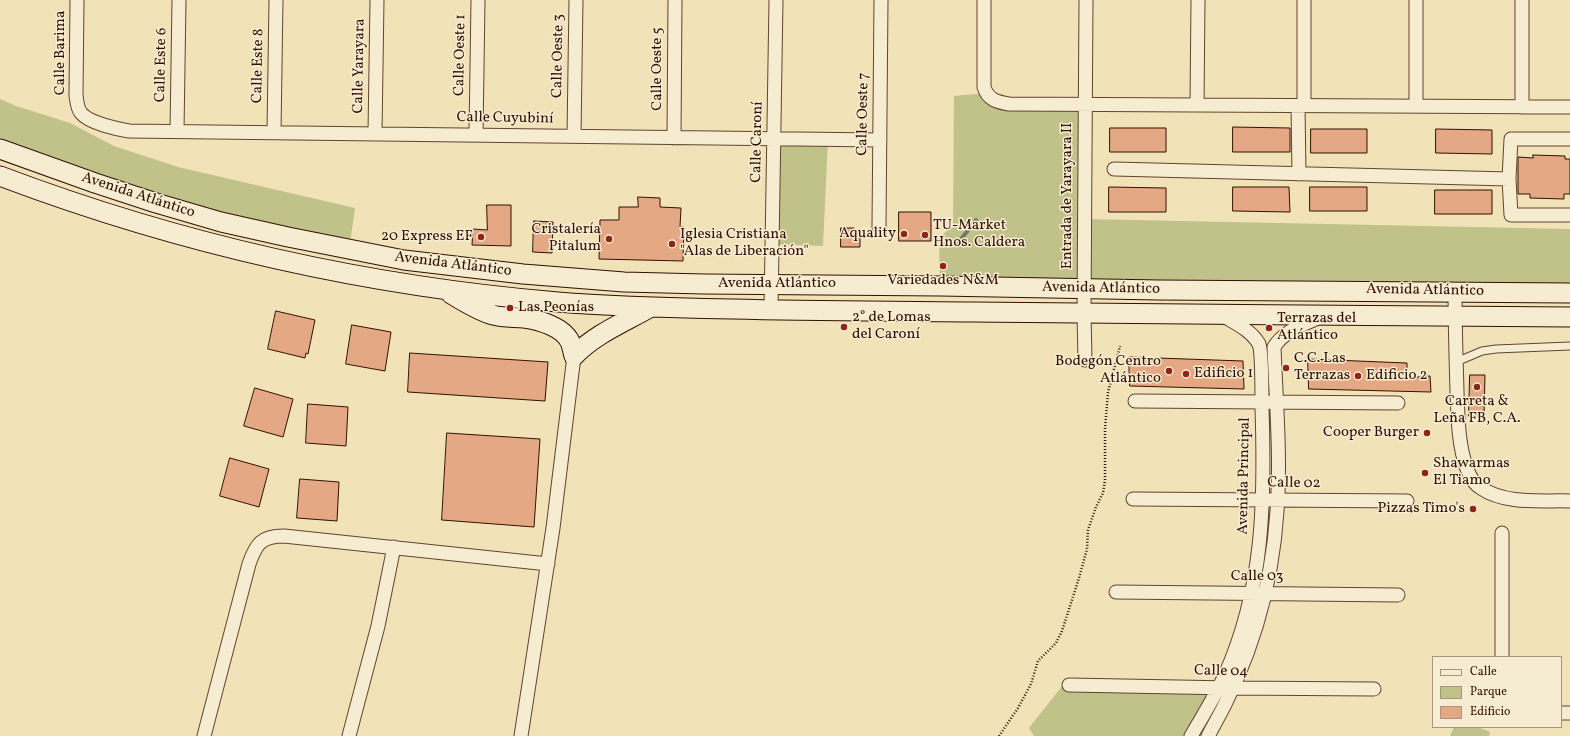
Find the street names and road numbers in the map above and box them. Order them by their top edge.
street label: Calle Barima [52,11,70,95]
street label: Calle Oeste 1 [451,14,471,96]
street label: Calle Oeste 3 [549,14,569,98]
street label: Calle Yarayara [350,18,370,114]
street label: Calle Oeste 5 [649,27,667,111]
street label: Calle Este 6 [152,28,172,102]
street label: Calle Este 8 [249,29,269,103]
street label: Calle Oeste 7 [854,72,874,156]
street label: Calle Caroní [748,101,768,183]
street label: Calle Cuyubiní [456,109,554,129]
street label: Entrada de Yarayara II [1059,123,1077,269]
street label: Avenida Atlántico [79,169,197,223]
street label: Avenida Atlántico [393,249,513,281]
street label: Avenida Atlántico [718,275,836,293]
street label: Avenida Atlántico [1042,279,1160,299]
street label: Avenida Atlántico [1366,281,1484,301]
street label: Avenida Principal [1235,417,1255,535]
street label: Calle 02 [1267,475,1321,493]
street label: Calle 03 [1231,568,1283,586]
street label: Calle 04 [1194,663,1248,681]

